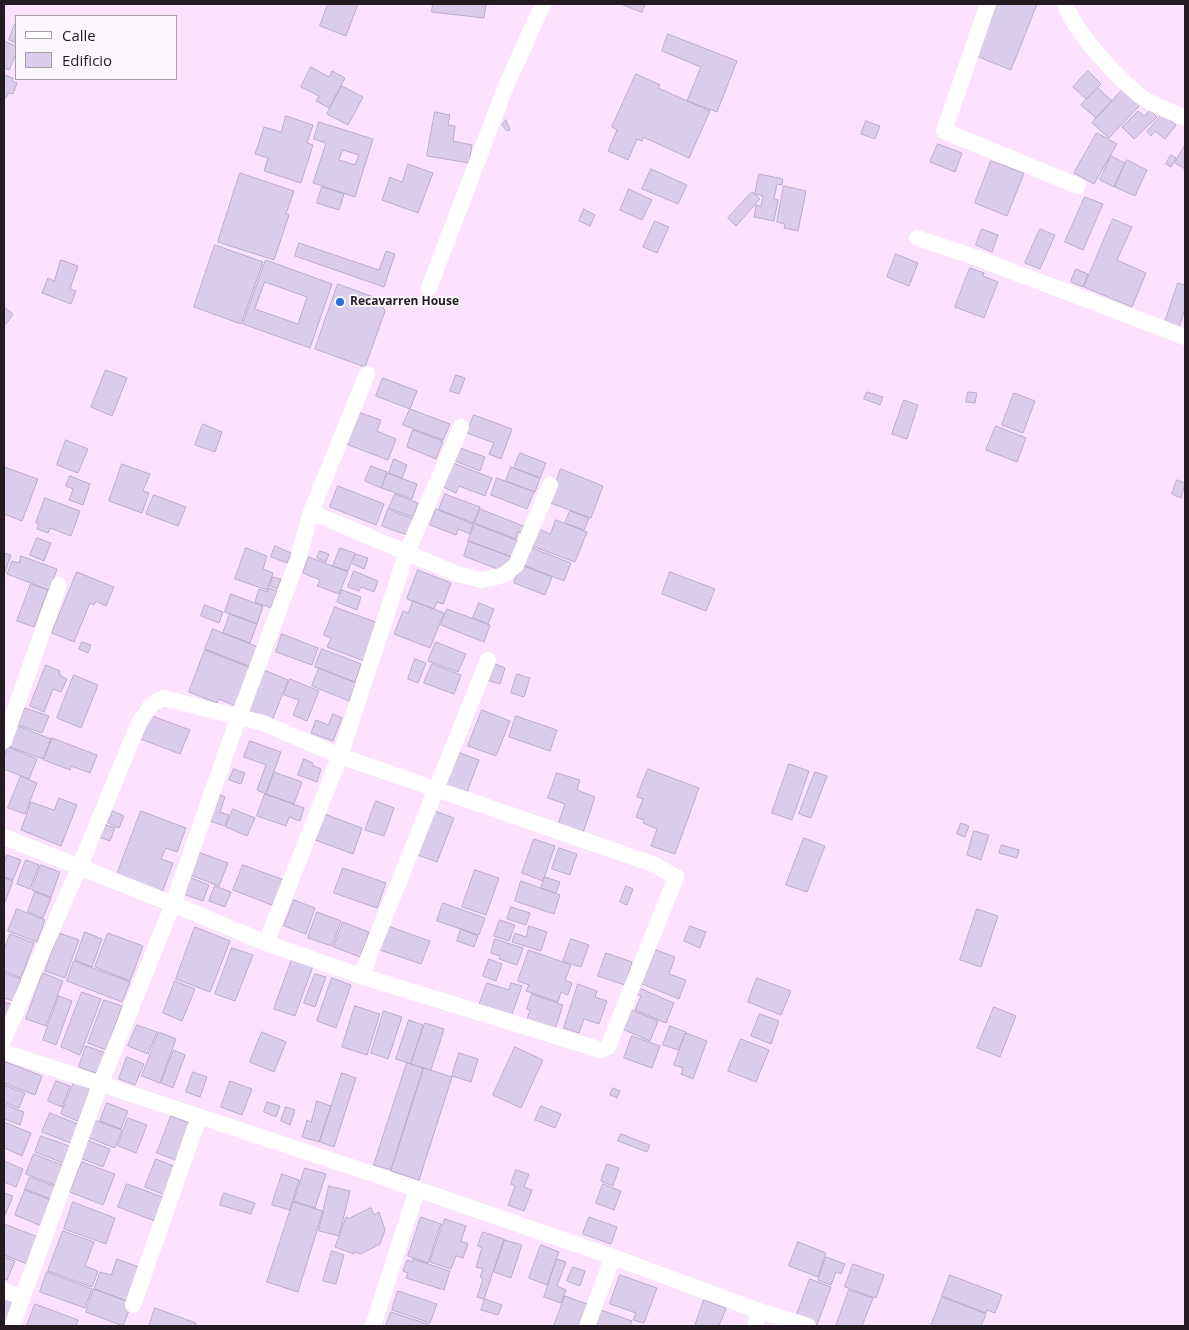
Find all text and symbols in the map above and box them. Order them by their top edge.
legend [15,15,178,80]
text: Calle [62,25,96,45]
text: Edificio [62,50,112,70]
place label: Recavarren House [350,295,459,309]
marker: Recavarren House [334,296,346,308]

